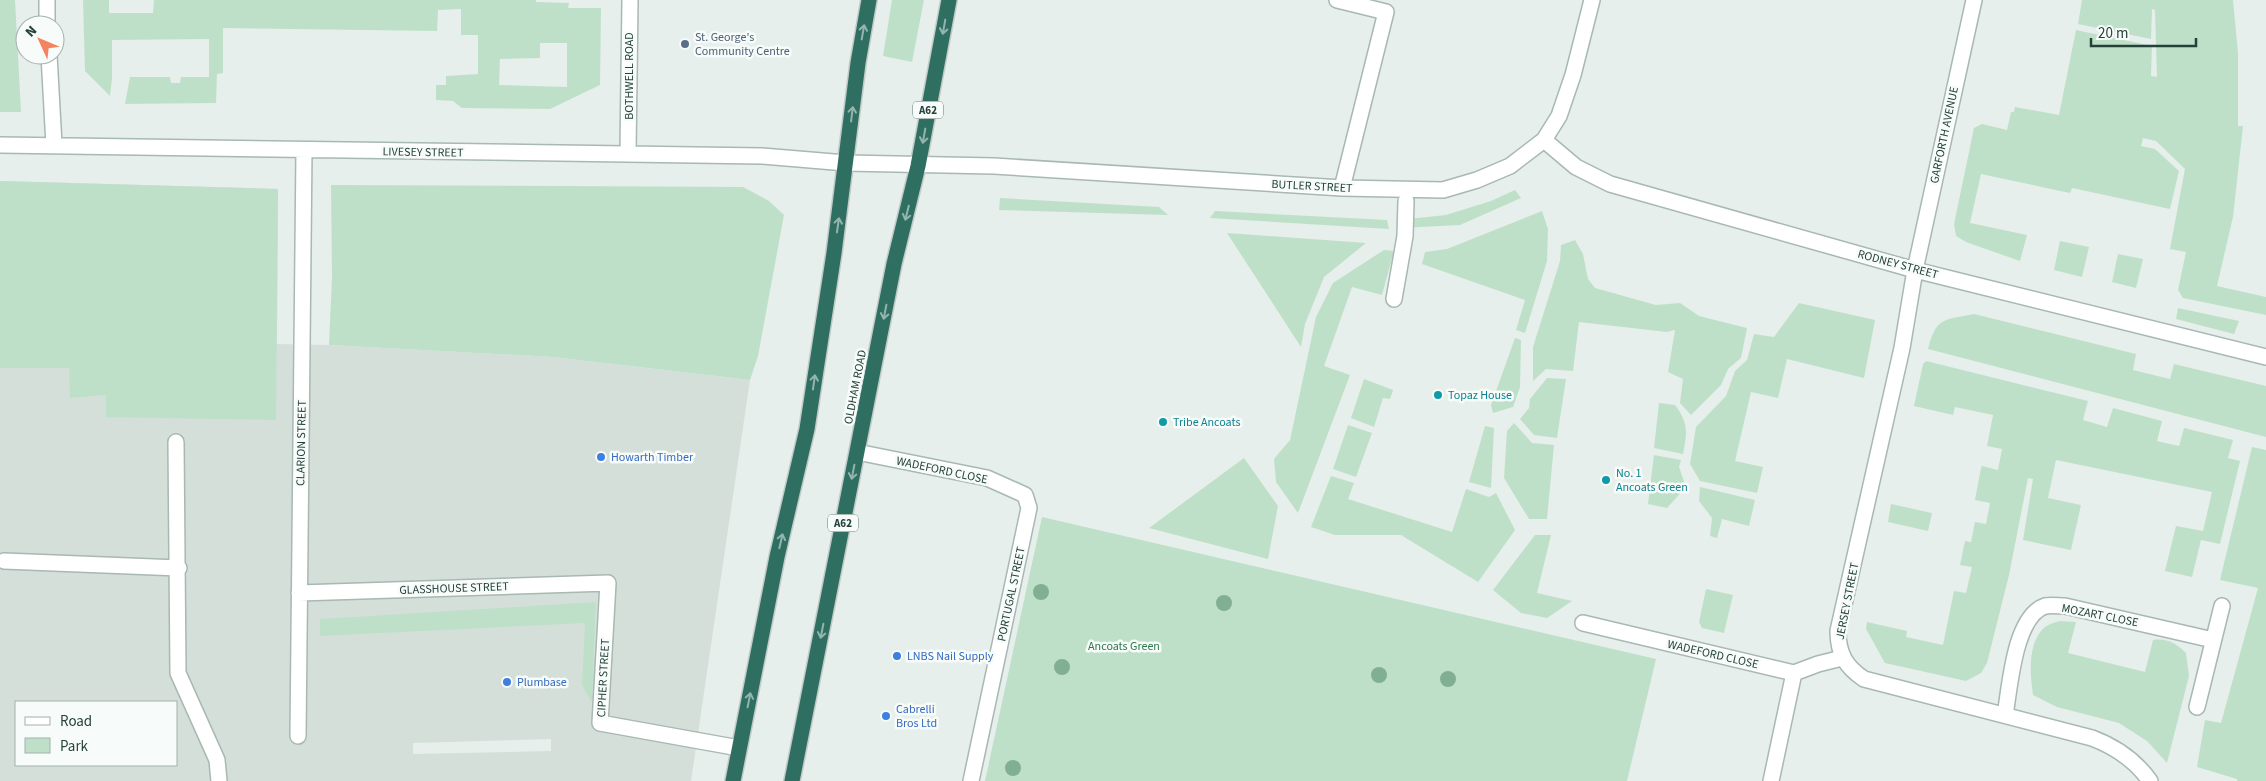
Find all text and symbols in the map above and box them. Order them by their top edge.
north arrow [15,15,65,65]
scale bar [2091,15,2196,47]
one-way arrow [938,19,948,35]
text: N [21,21,42,42]
text: 20 m [2098,23,2128,44]
one-way arrow [859,24,869,40]
place label: St. George's Community Centre [695,29,790,60]
street label: BOTHWELL ROAD [621,32,638,120]
marker: St. George's Community Centre [679,38,691,50]
street label: GARFORTH AVENUE [1926,85,1963,185]
road number: A62 [913,102,943,118]
one-way arrow [847,107,857,123]
one-way arrow [918,128,928,144]
street label: LIVESEY STREET [382,143,464,162]
street label: BUTLER STREET [1271,176,1353,197]
one-way arrow [901,205,911,221]
one-way arrow [833,218,843,234]
street label: RODNEY STREET [1856,246,1941,284]
one-way arrow [879,304,889,320]
street label: OLDHAM ROAD [840,349,871,426]
one-way arrow [809,374,819,390]
place label: Topaz House [1448,387,1512,404]
marker: Topaz House [1432,389,1444,401]
street label: CLARION STREET [292,399,311,486]
place label: Tribe Ancoats [1173,414,1240,431]
marker: Tribe Ancoats [1157,416,1169,428]
place label: Howarth Timber [611,449,694,466]
marker: Howarth Timber [595,451,607,463]
street label: WADEFORD CLOSE [895,452,989,488]
one-way arrow [848,463,858,479]
place label: No. 1 Ancoats Green [1616,465,1688,496]
marker: No. 1 Ancoats Green [1600,474,1612,486]
road number: A62 [828,514,858,532]
one-way arrow [777,533,786,549]
street label: PORTUGAL STREET [993,545,1030,643]
street label: JERSEY STREET [1832,561,1863,641]
street label: GLASSHOUSE STREET [399,578,510,599]
street label: MOZART CLOSE [2060,600,2140,631]
one-way arrow [816,623,826,639]
street label: WADEFORD CLOSE [1666,636,1760,673]
street label: CIPHER STREET [593,638,614,718]
park label: Ancoats Green [1088,638,1160,655]
place label: LNBS Nail Supply [907,648,994,665]
marker: LNBS Nail Supply [891,650,903,662]
place label: Plumbase [517,674,567,691]
marker: Plumbase [501,676,513,688]
one-way arrow [744,692,754,708]
legend [15,701,178,766]
place label: Cabrelli Bros Ltd [896,701,937,732]
marker: Cabrelli Bros Ltd [880,710,892,722]
text: Road [60,711,92,732]
text: Park [60,736,89,757]

